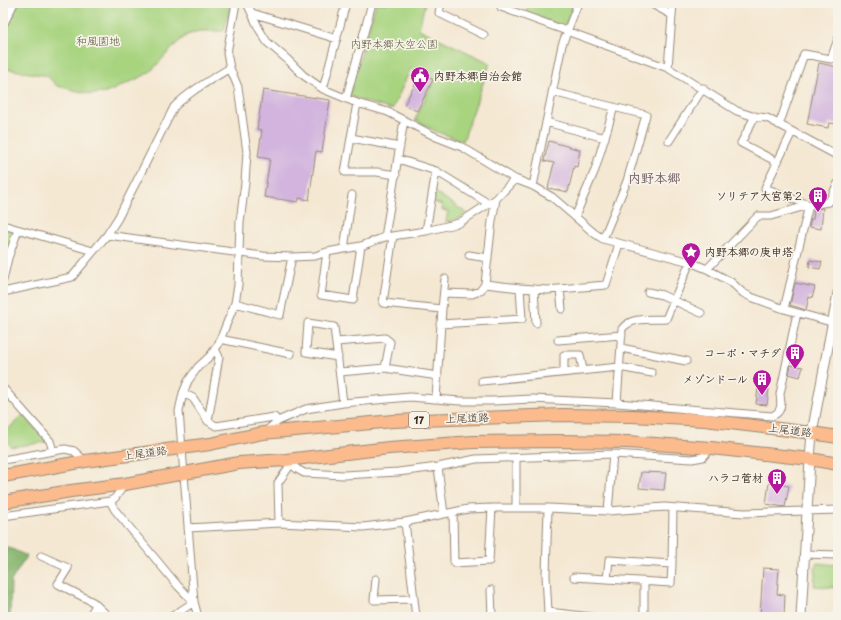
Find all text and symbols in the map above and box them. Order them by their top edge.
park label: 和風園地 [76,32,120,49]
park label: 内野本郷大空公園 [350,35,438,52]
public building icon: 内野本郷自治会館 [409,65,431,93]
place label: 内野本郷自治会館 [434,67,522,84]
district label: 内野本郷 [628,168,680,187]
building icon: ソリテア大宮第２ [807,185,829,213]
place label: ソリテア大宮第２ [716,187,804,204]
place icon: 内野本郷の庚申塔 [680,241,702,269]
place label: 内野本郷の庚申塔 [705,243,793,260]
building icon: コーポ・マチダ [784,342,806,370]
place label: コーポ・マチダ [704,344,781,361]
building icon: メゾンドール [751,368,773,396]
place label: メゾンドール [682,370,748,387]
street label: 上尾道路 [445,408,489,427]
road number: 17 [409,412,429,428]
street label: 上尾道路 [767,418,813,441]
street label: 上尾道路 [122,441,168,464]
building icon: ハラコ菅材 [766,467,788,495]
place label: ハラコ菅材 [708,469,763,486]

